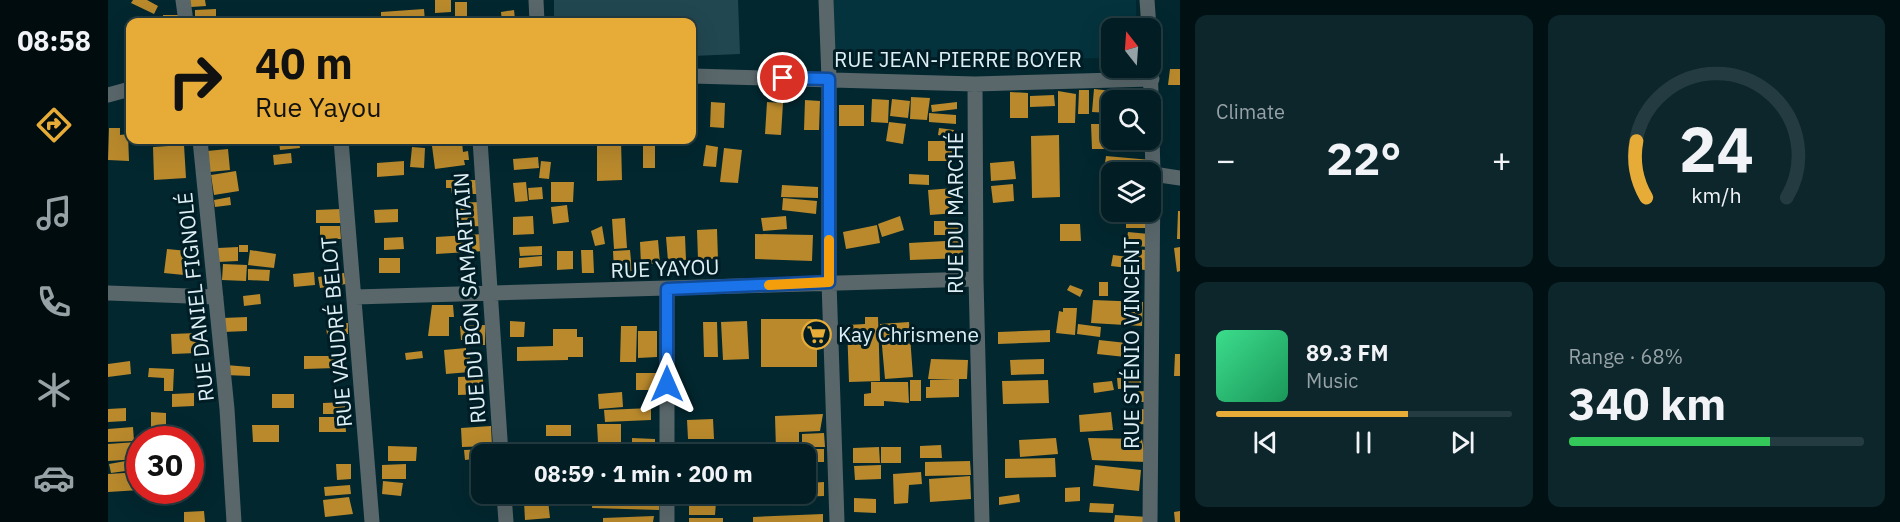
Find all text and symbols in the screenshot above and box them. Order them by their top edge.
north arrow [1101,18,1161,78]
map controls [1101,18,1161,222]
text: 08:58 [17,23,91,58]
text: 40 m [255,36,353,91]
icon: right [156,42,234,120]
street label: RUE JEAN-PIERRE BOYER [834,45,1082,73]
pin [757,52,808,103]
icon: arrive [766,61,799,94]
text: Rue Yayou [255,89,382,124]
button: search [1101,90,1161,150]
text: Climate [1216,98,1285,125]
icon: directions [33,104,75,146]
text: 24 [1679,108,1754,189]
text: 22° [1326,129,1401,187]
street label: RUE DU MARCHÉ [941,132,969,294]
text: − [1216,138,1236,181]
text: + [1492,138,1512,181]
button: layers [1101,162,1161,222]
street label: RUE DU BON SAMARITAIN [446,172,492,424]
text: km/h [1691,181,1741,209]
street label: RUE DANIEL FIGNOLÉ [170,191,220,403]
icon: music [33,192,75,234]
street label: RUE VAUDRÉ BELOT [314,236,358,428]
street label: RUE STÉNIO VINCENT [1117,237,1145,449]
street label: RUE YAYOU [610,252,720,284]
icon: phone [33,281,75,323]
supermarket icon: Kay Chrismene [801,318,833,350]
place label: Kay Chrismene [838,320,979,348]
text: 89.3 FM [1306,338,1389,367]
text: Range · 68% [1569,343,1683,370]
position arrow [635,352,699,416]
text: Music [1306,367,1358,394]
icon: climate [33,369,75,411]
text: 340 km [1569,374,1726,432]
speed limit sign: 30 [126,426,204,504]
icon: previous [1249,426,1282,459]
icon: pause [1347,426,1380,459]
icon: next [1446,426,1479,459]
icon: car [33,457,75,499]
text: 08:59 · 1 min · 200 m [534,459,753,488]

